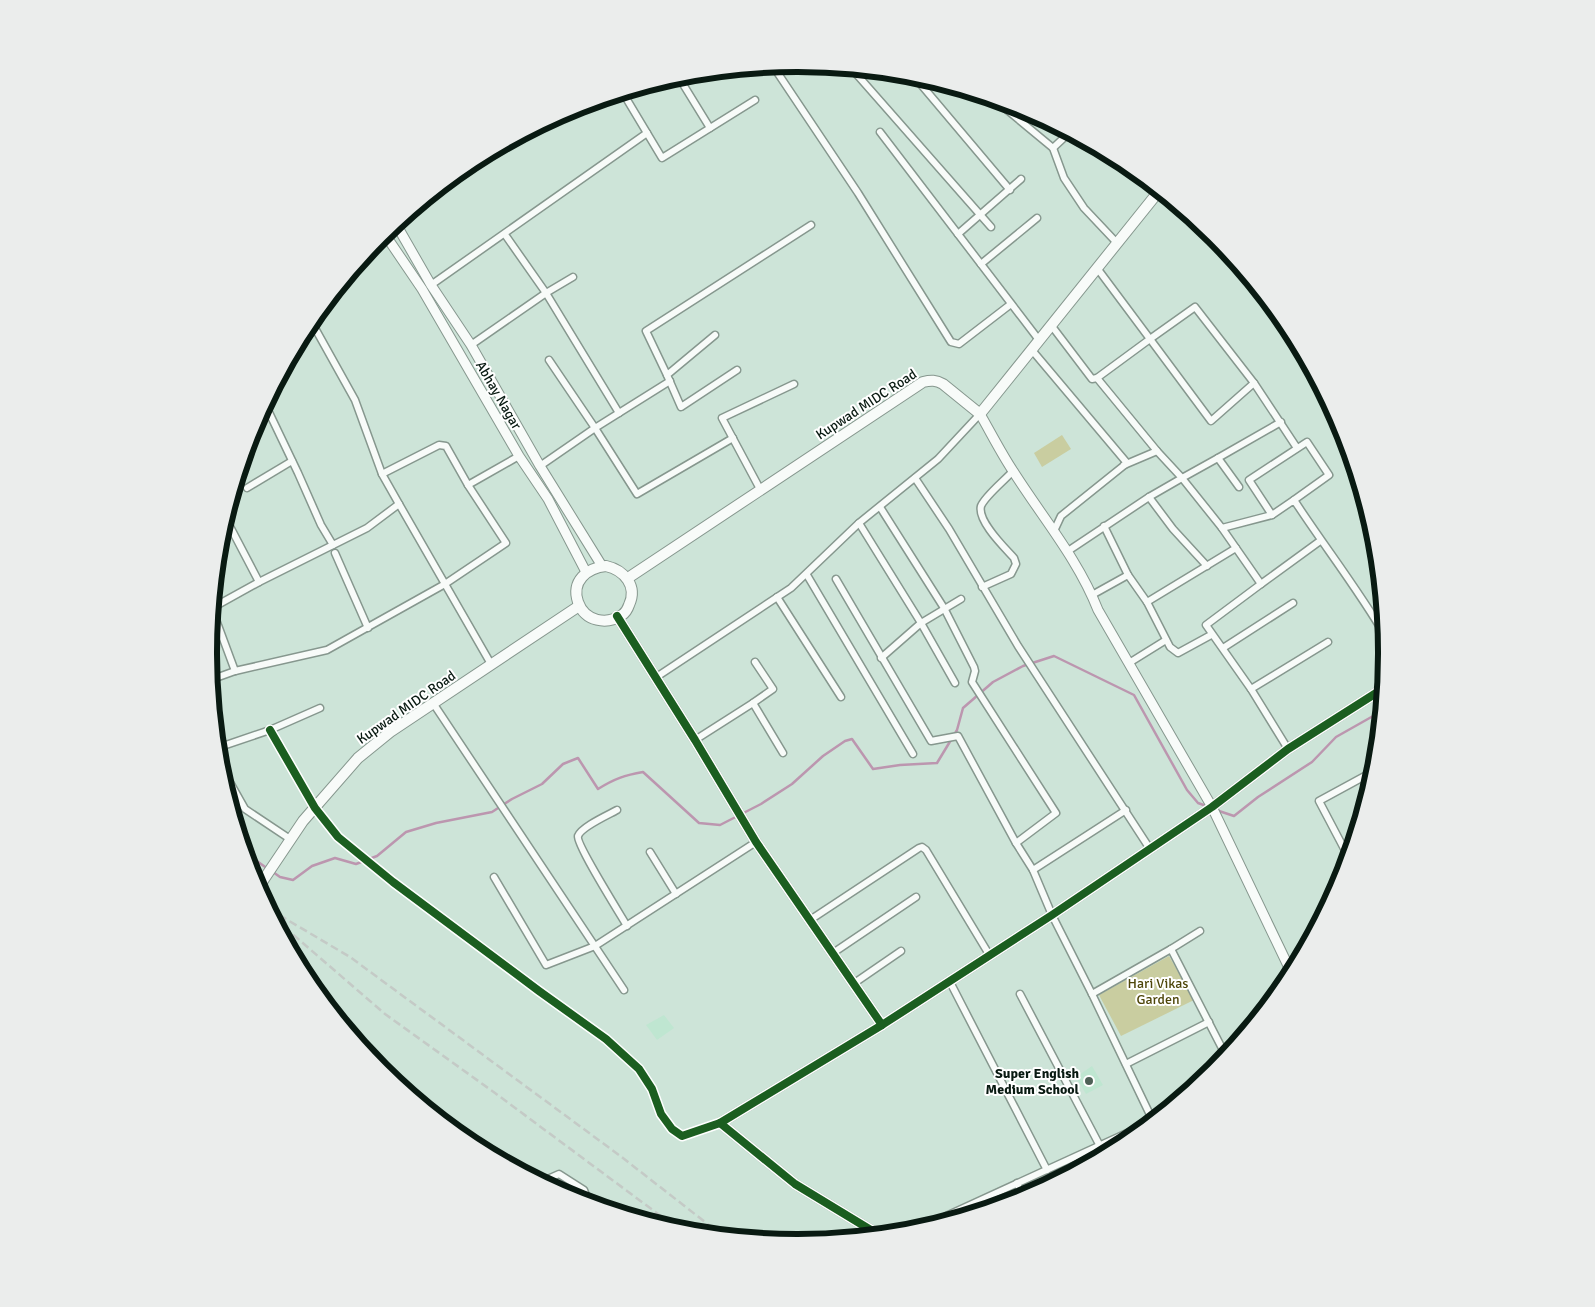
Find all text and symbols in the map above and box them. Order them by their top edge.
street label: Abhay Nagar [472,358,525,433]
street label: Kupwad MIDC Road [813,366,920,443]
street label: Kupwad MIDC Road [354,667,459,748]
park label: Hari Vikas Garden [1128,975,1188,1008]
place label: Super English Medium School [986,1065,1080,1098]
marker: Super English Medium School [1083,1075,1095,1087]

